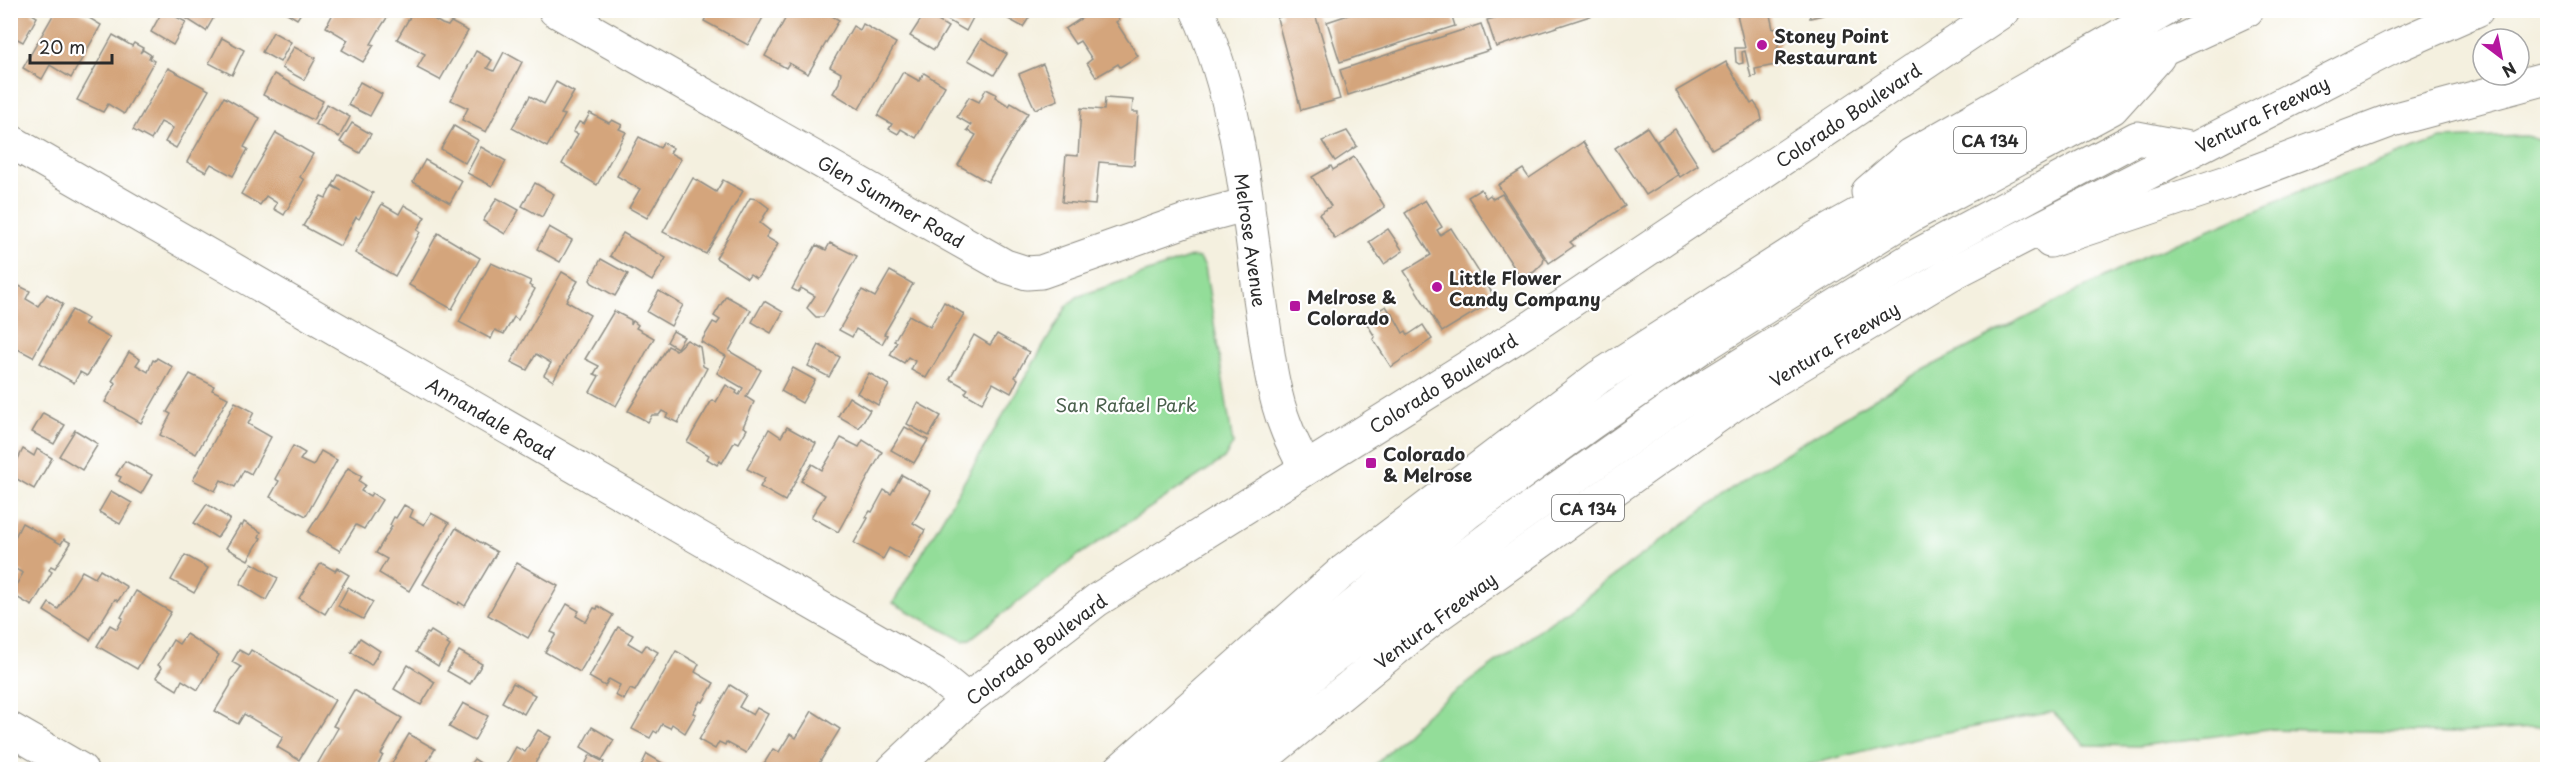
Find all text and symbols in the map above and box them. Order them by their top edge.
place label: Stoney Point Restaurant [1774,22,1889,70]
scale bar [30,27,112,65]
north arrow [2471,27,2531,87]
text: 20 m [39,33,85,60]
marker: Stoney Point Restaurant [1755,38,1769,52]
street label: Colorado Boulevard [1770,56,1926,174]
text: N [2498,57,2521,84]
street label: Ventura Freeway [2190,69,2334,159]
road number: CA 134 [1954,127,2026,153]
street label: Glen Summer Road [813,148,969,254]
street label: Melrose Avenue [1228,171,1274,309]
place label: Little Flower Candy Company [1449,264,1600,312]
marker: Little Flower Candy Company [1430,280,1444,294]
place label: Melrose & Colorado [1307,283,1397,331]
street label: Ventura Freeway [1764,295,1904,393]
marker: Melrose & Colorado [1288,299,1302,313]
street label: Colorado Boulevard [1364,326,1522,440]
street label: Annandale Road [422,370,560,466]
park label: San Rafael Park [1055,391,1197,418]
place label: Colorado & Melrose [1383,440,1473,488]
marker: Colorado & Melrose [1364,456,1378,470]
road number: CA 134 [1552,495,1624,521]
street label: Ventura Freeway [1368,565,1502,675]
street label: Colorado Boulevard [960,587,1112,711]

